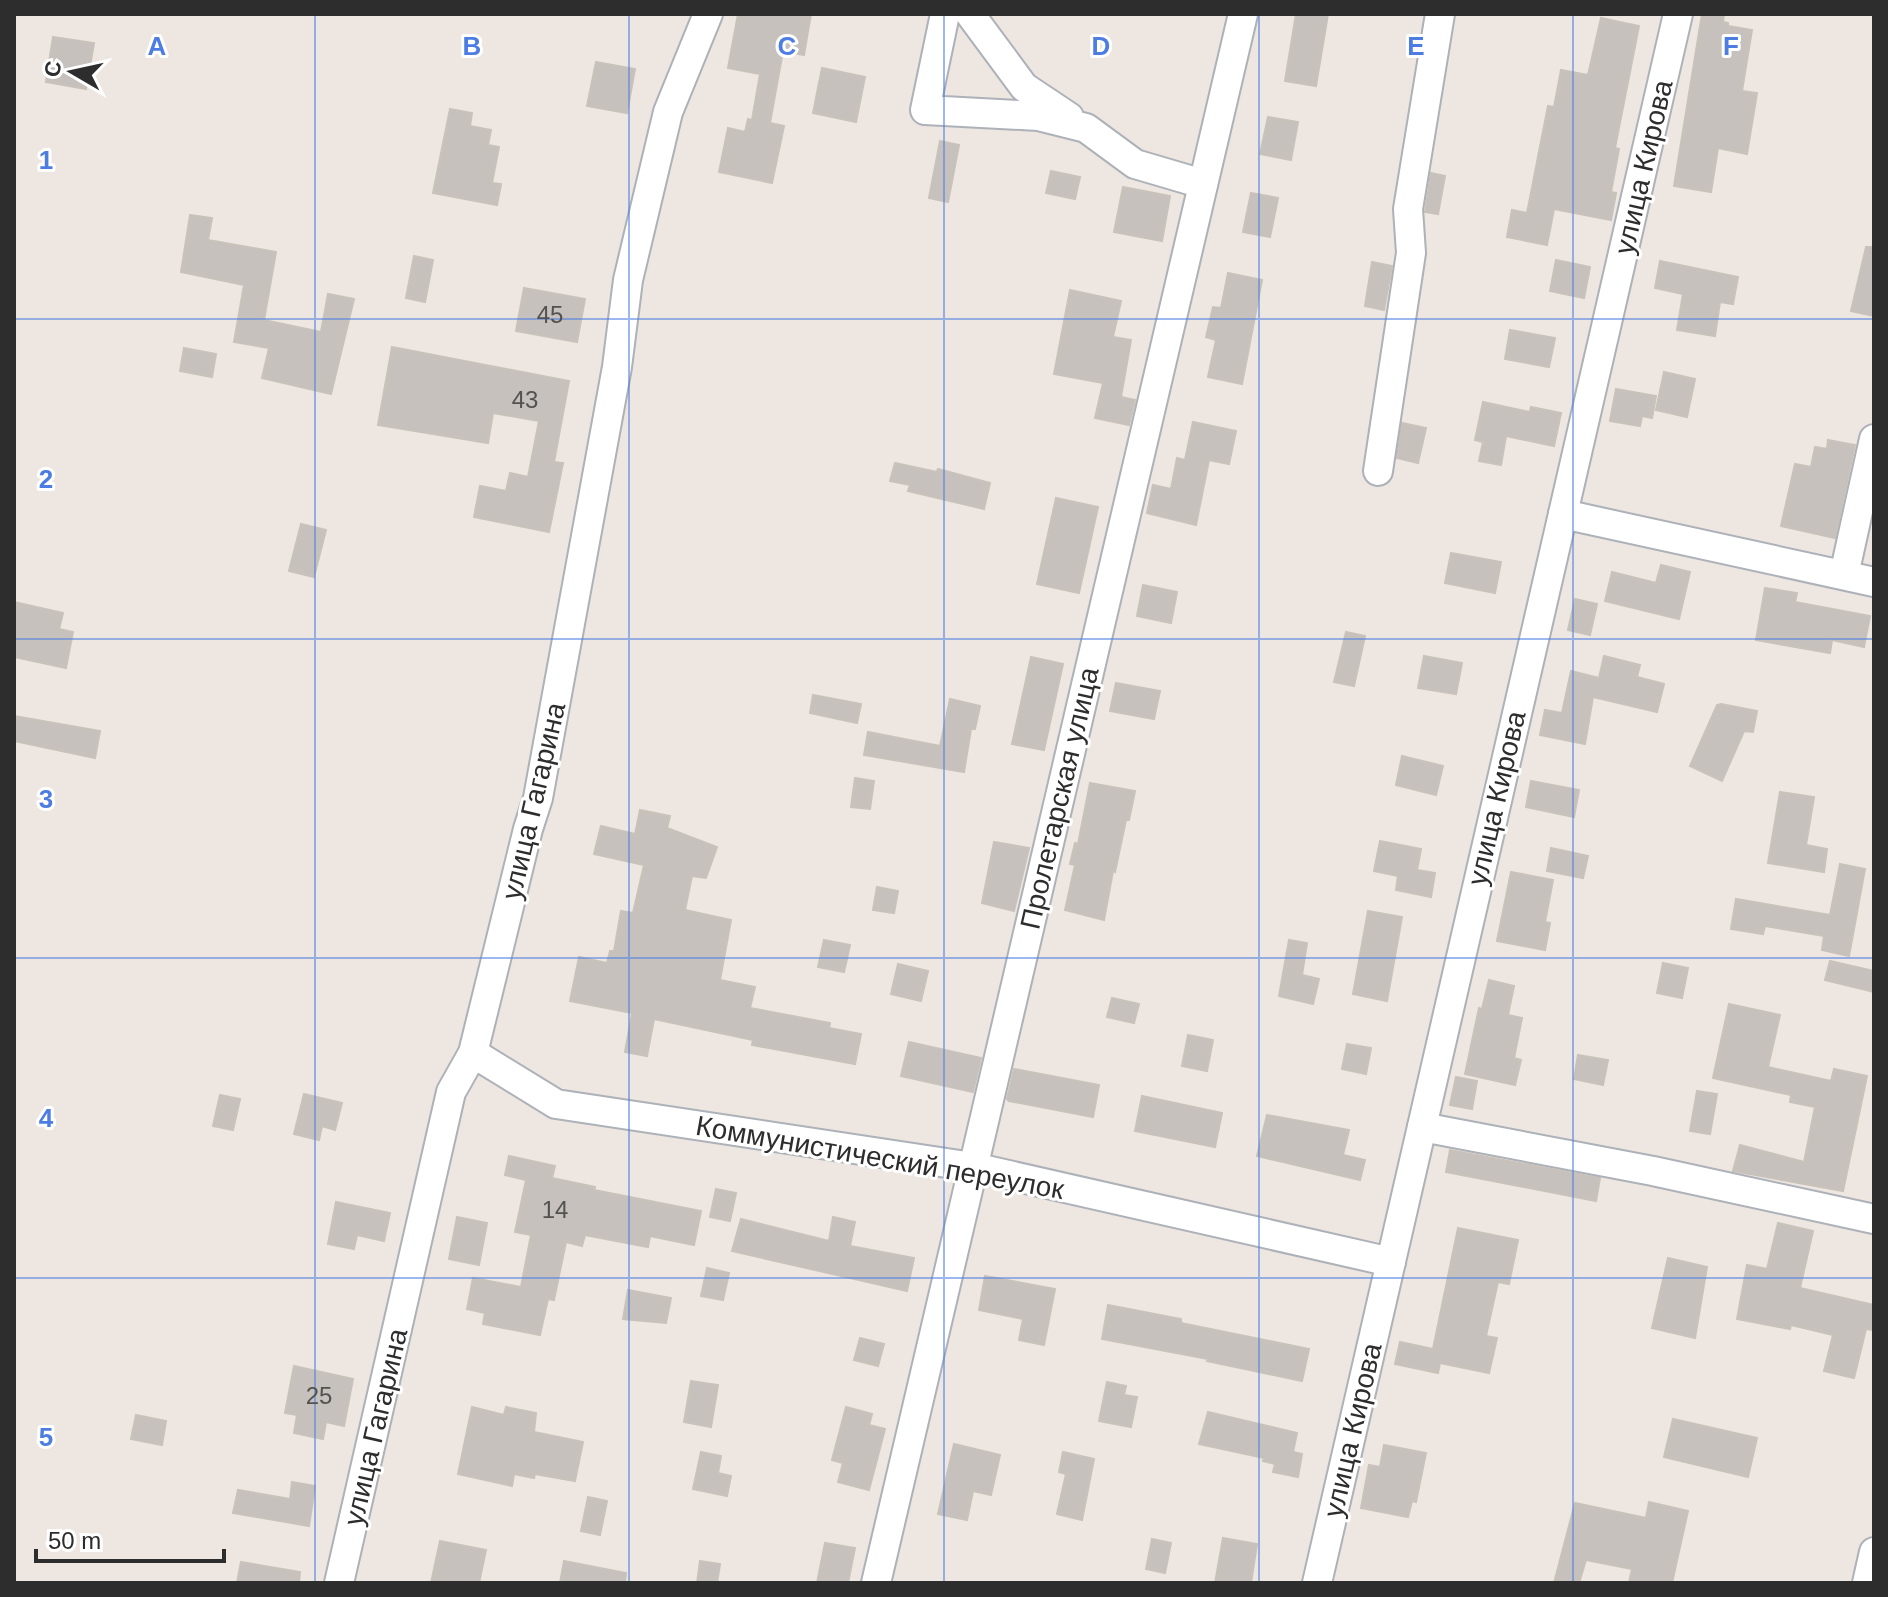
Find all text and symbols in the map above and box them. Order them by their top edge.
text: A [148,31,167,61]
text: B [463,31,481,61]
text: C [778,31,797,61]
text: D [1092,31,1110,61]
text: E [1407,31,1425,61]
text: F [1723,31,1739,61]
north arrow [32,32,112,112]
text: С [39,59,66,79]
street label: улица Кирова [1608,77,1679,257]
text: 1 [39,145,53,175]
house number: 45 [537,301,563,328]
house number: 43 [512,386,538,413]
text: 2 [39,464,53,494]
street label: Пролетарская улица [1014,664,1105,932]
street label: улица Гагарина [496,699,571,903]
street label: улица Кирова [1461,708,1532,888]
text: 3 [39,784,53,814]
text: 4 [39,1103,54,1133]
street label: Коммунистический переулок [693,1110,1067,1205]
house number: 14 [542,1196,568,1223]
street label: улица Гагарина [338,1325,413,1529]
street label: улица Кирова [1317,1340,1388,1520]
house number: 25 [306,1382,332,1409]
text: 5 [39,1422,53,1452]
scale bar [36,1513,224,1563]
text: 50 m [48,1527,101,1554]

